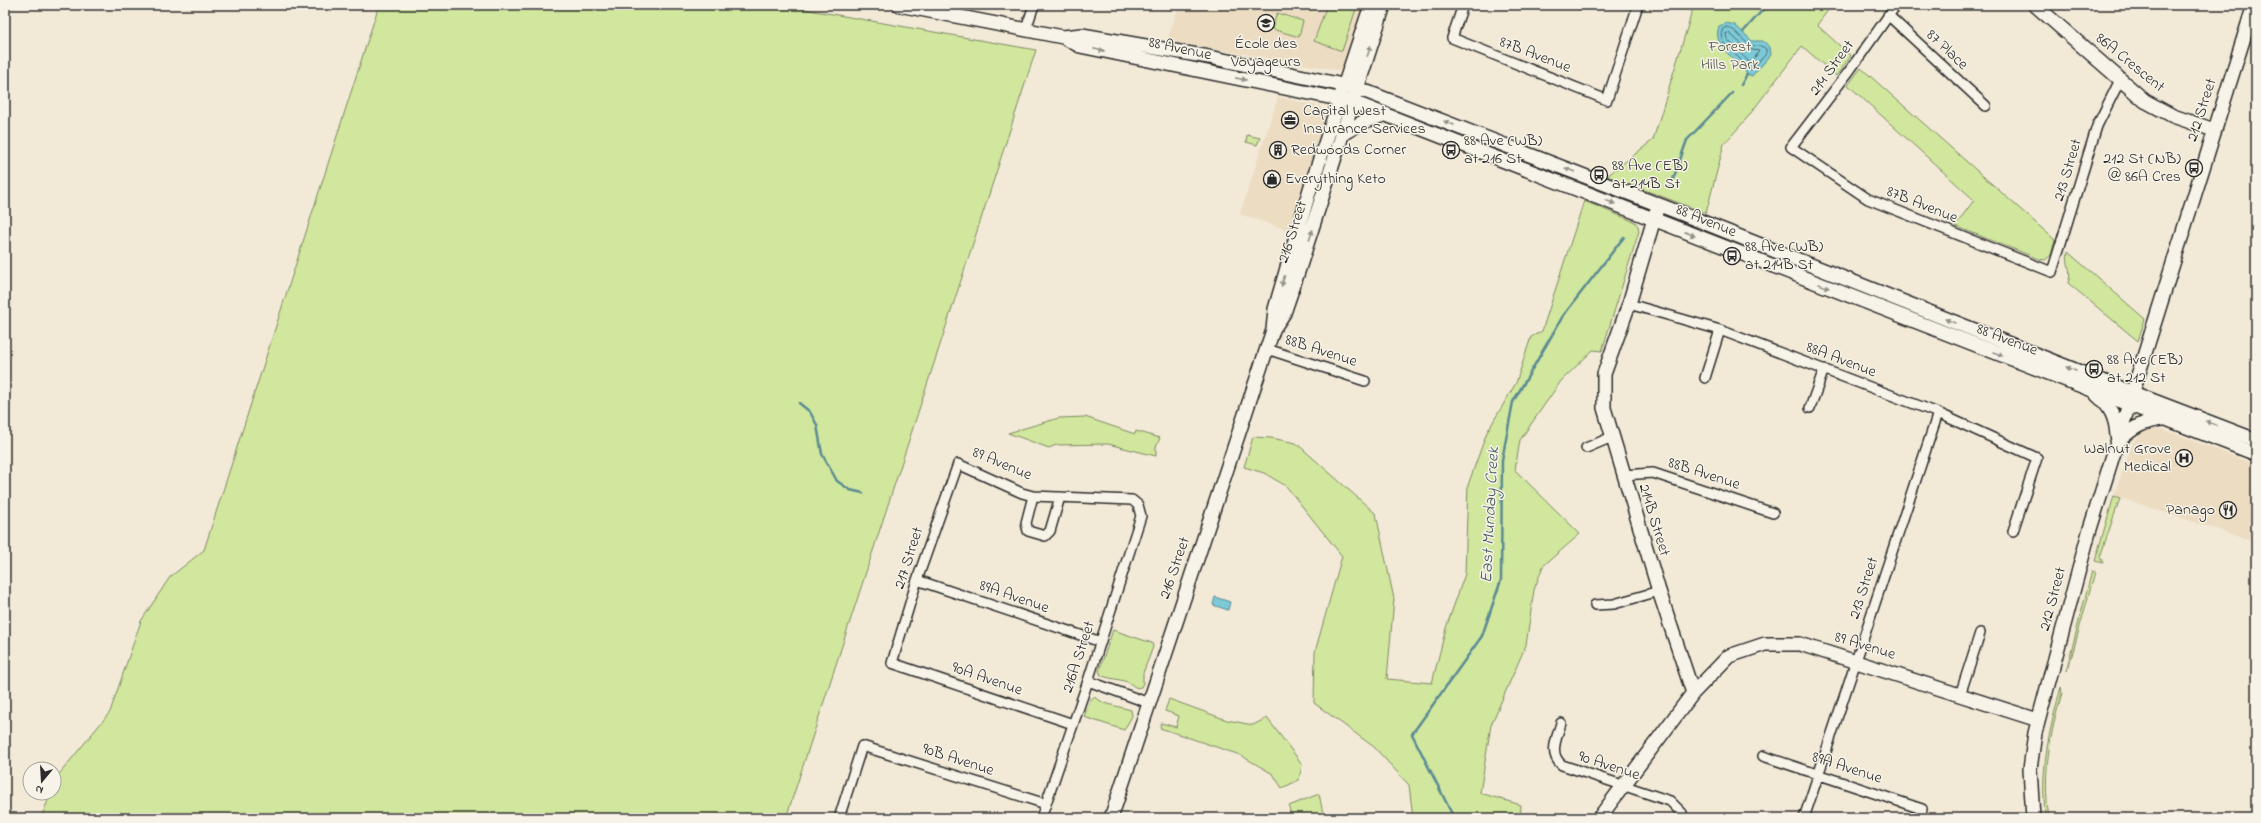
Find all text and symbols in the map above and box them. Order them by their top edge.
school or university icon: École des Voyageurs [1256,13,1276,33]
street label: 87 Place [1920,24,1974,77]
street label: 86A Crescent [2090,27,2170,99]
street label: 87B Avenue [1496,30,1575,80]
street label: 88 Avenue [1146,31,1215,68]
place label: École des Voyageurs [1230,32,1301,74]
park label: Forest Hills Park [1701,35,1760,77]
street label: 214 Street [1803,35,1861,101]
one-way arrow [1366,44,1372,56]
one-way arrow [1093,47,1106,53]
street label: 212 Street [2180,75,2224,145]
one-way arrow [1234,76,1247,82]
place label: Capital West Insurance Services [1303,99,1426,141]
office icon: Capital West Insurance Services [1280,110,1300,130]
one-way arrow [1443,120,1455,126]
place label: 88 Ave (WB) at 216 St [1464,129,1543,171]
street label: 213 Street [2047,135,2089,204]
place label: Redwoods Corner [1291,138,1406,162]
building icon: Redwoods Corner [1268,140,1288,160]
bus stop icon: 88 Ave (WB) at 216 St [1441,140,1461,160]
place label: 212 St (NB) @ 86A Cres [2103,147,2181,189]
place label: 88 Ave (EB) at 214B St [1612,154,1688,196]
bus stop icon: 212 St (NB) @ 86A Cres [2184,158,2204,178]
bus stop icon: 88 Ave (EB) at 214B St [1589,165,1609,185]
place label: Everything Keto [1285,167,1386,191]
one-way arrow [1564,167,1576,173]
shop icon: Everything Keto [1262,169,1282,189]
street label: 87B Avenue [1883,180,1962,231]
street label: 216 Street [1272,197,1315,266]
street label: 88 Avenue [1672,198,1741,244]
one-way arrow [1605,200,1617,206]
one-way arrow [1308,229,1314,241]
one-way arrow [1685,231,1697,237]
place label: 88 Ave (WB) at 214B St [1745,235,1824,277]
bus stop icon: 88 Ave (WB) at 214B St [1722,246,1742,266]
one-way arrow [1280,275,1286,287]
one-way arrow [1819,284,1831,290]
one-way arrow [1944,317,1956,323]
street label: 88 Avenue [1973,317,2042,363]
street label: 88B Avenue [1282,328,1361,374]
street label: 88A Avenue [1802,336,1880,385]
place label: 88 Ave (EB) at 212 St [2107,348,2183,390]
one-way arrow [1992,352,2004,358]
bus stop icon: 88 Ave (EB) at 212 St [2084,359,2104,379]
one-way arrow [2065,365,2077,371]
one-way arrow [2204,419,2216,425]
place label: Walnut Grove Medical [2084,437,2172,479]
street label: 89 Avenue [968,441,1036,488]
water label: East Munday Creek [1474,445,1507,584]
hospital icon: Walnut Grove Medical [2174,448,2194,468]
street label: 88B Avenue [1665,451,1744,497]
street label: 214B Street [1632,481,1677,560]
place label: Panago [2166,498,2215,522]
restaurant icon: Panago [2218,500,2238,520]
street label: 217 Street [888,523,930,592]
street label: 216 Street [1153,533,1197,602]
street label: 213 Street [1843,553,1885,622]
street label: 212 Street [2033,564,2073,634]
street label: 89A Avenue [976,574,1053,620]
street label: 216A Street [1056,617,1102,696]
street label: 89 Avenue [1832,625,1899,667]
street label: 90A Avenue [948,656,1026,703]
street label: 90B Avenue [919,737,998,783]
street label: 90 Avenue [1575,745,1644,787]
street label: 89A Avenue [1809,745,1886,791]
north arrow [22,761,62,801]
text: N [33,781,45,798]

